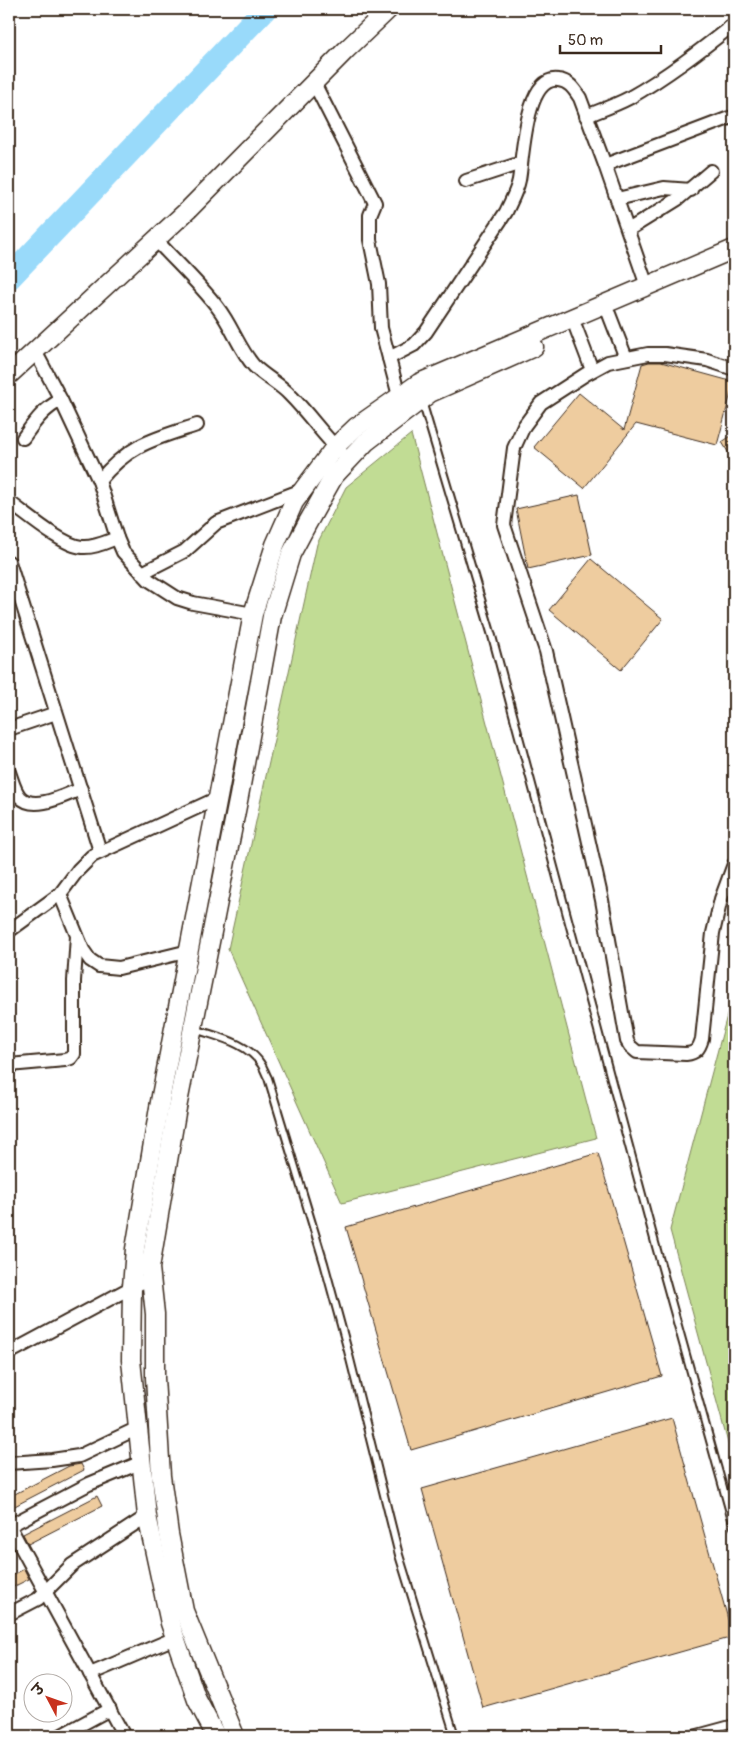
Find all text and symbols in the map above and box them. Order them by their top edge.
scale bar [560,22,662,54]
text: 50 m [568,31,603,50]
north arrow [22,1672,72,1722]
text: उ [28,1679,49,1700]

